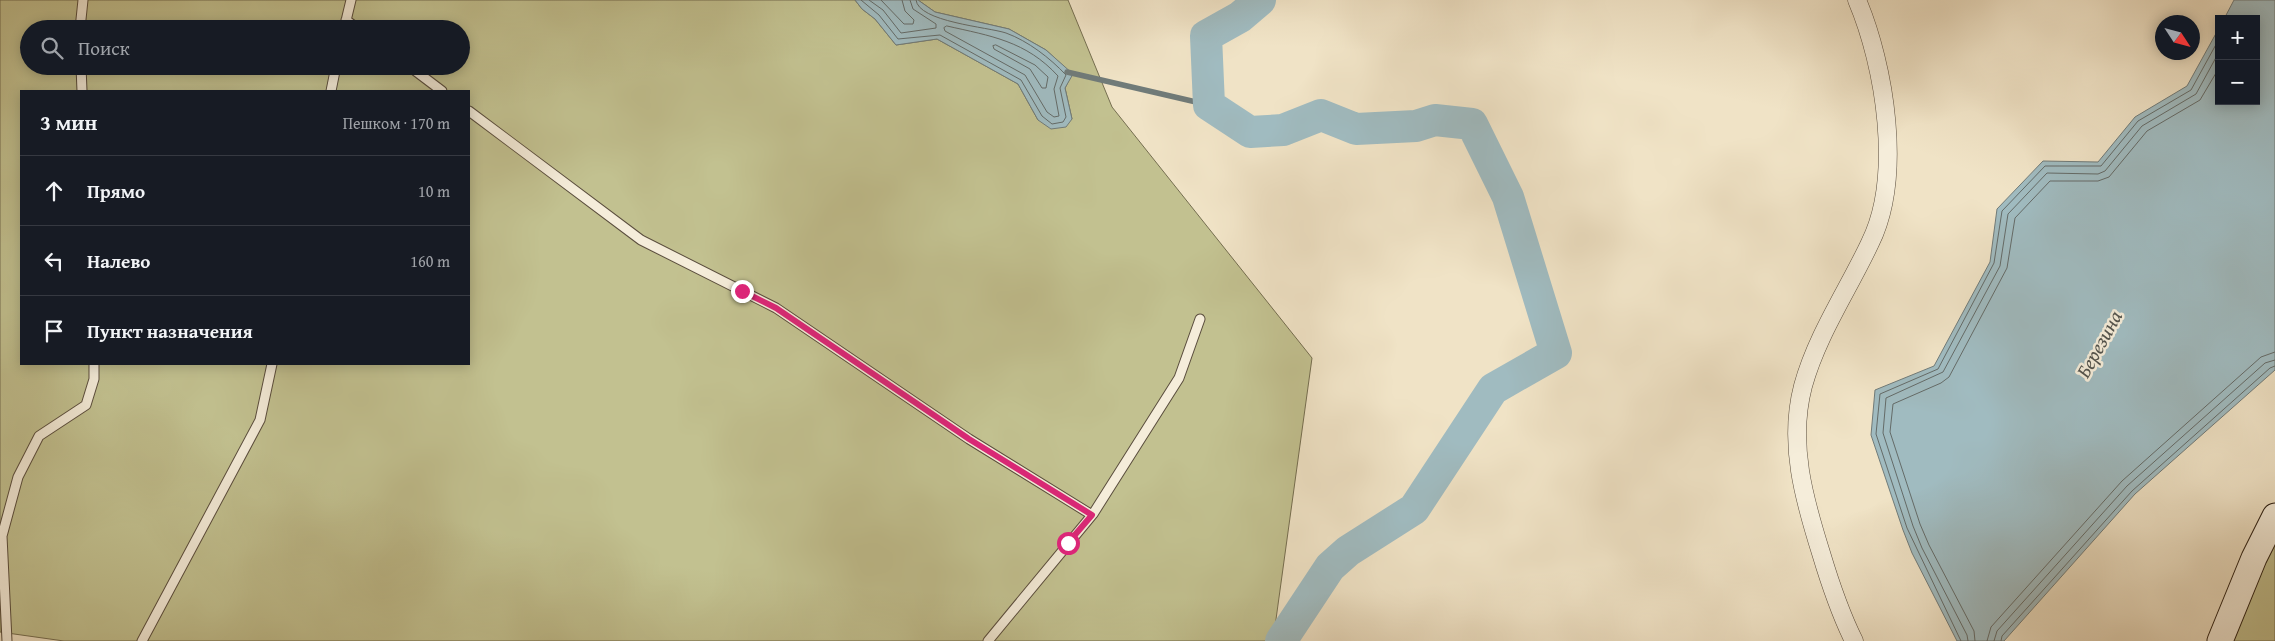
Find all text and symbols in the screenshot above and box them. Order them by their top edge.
north arrow [2155,15,2200,60]
map controls [2215,15,2260,105]
button: + [2215,15,2260,60]
search box [20,20,470,75]
icon: search [38,34,66,62]
text: Поиск [78,34,130,62]
button: − [2215,60,2260,105]
text: 3 мин [40,107,97,138]
text: Пешком · 170 m [343,111,450,135]
icon: ahead [40,177,68,205]
text: Прямо [87,177,145,205]
text: 10 m [418,179,450,203]
icon: left [40,247,68,275]
text: Налево [87,247,150,275]
text: 160 m [410,249,450,273]
route end [731,280,754,303]
water label: Березина [2068,304,2129,383]
icon: arrive [40,317,68,345]
text: Пункт назначения [87,317,253,345]
route start [1057,532,1080,555]

